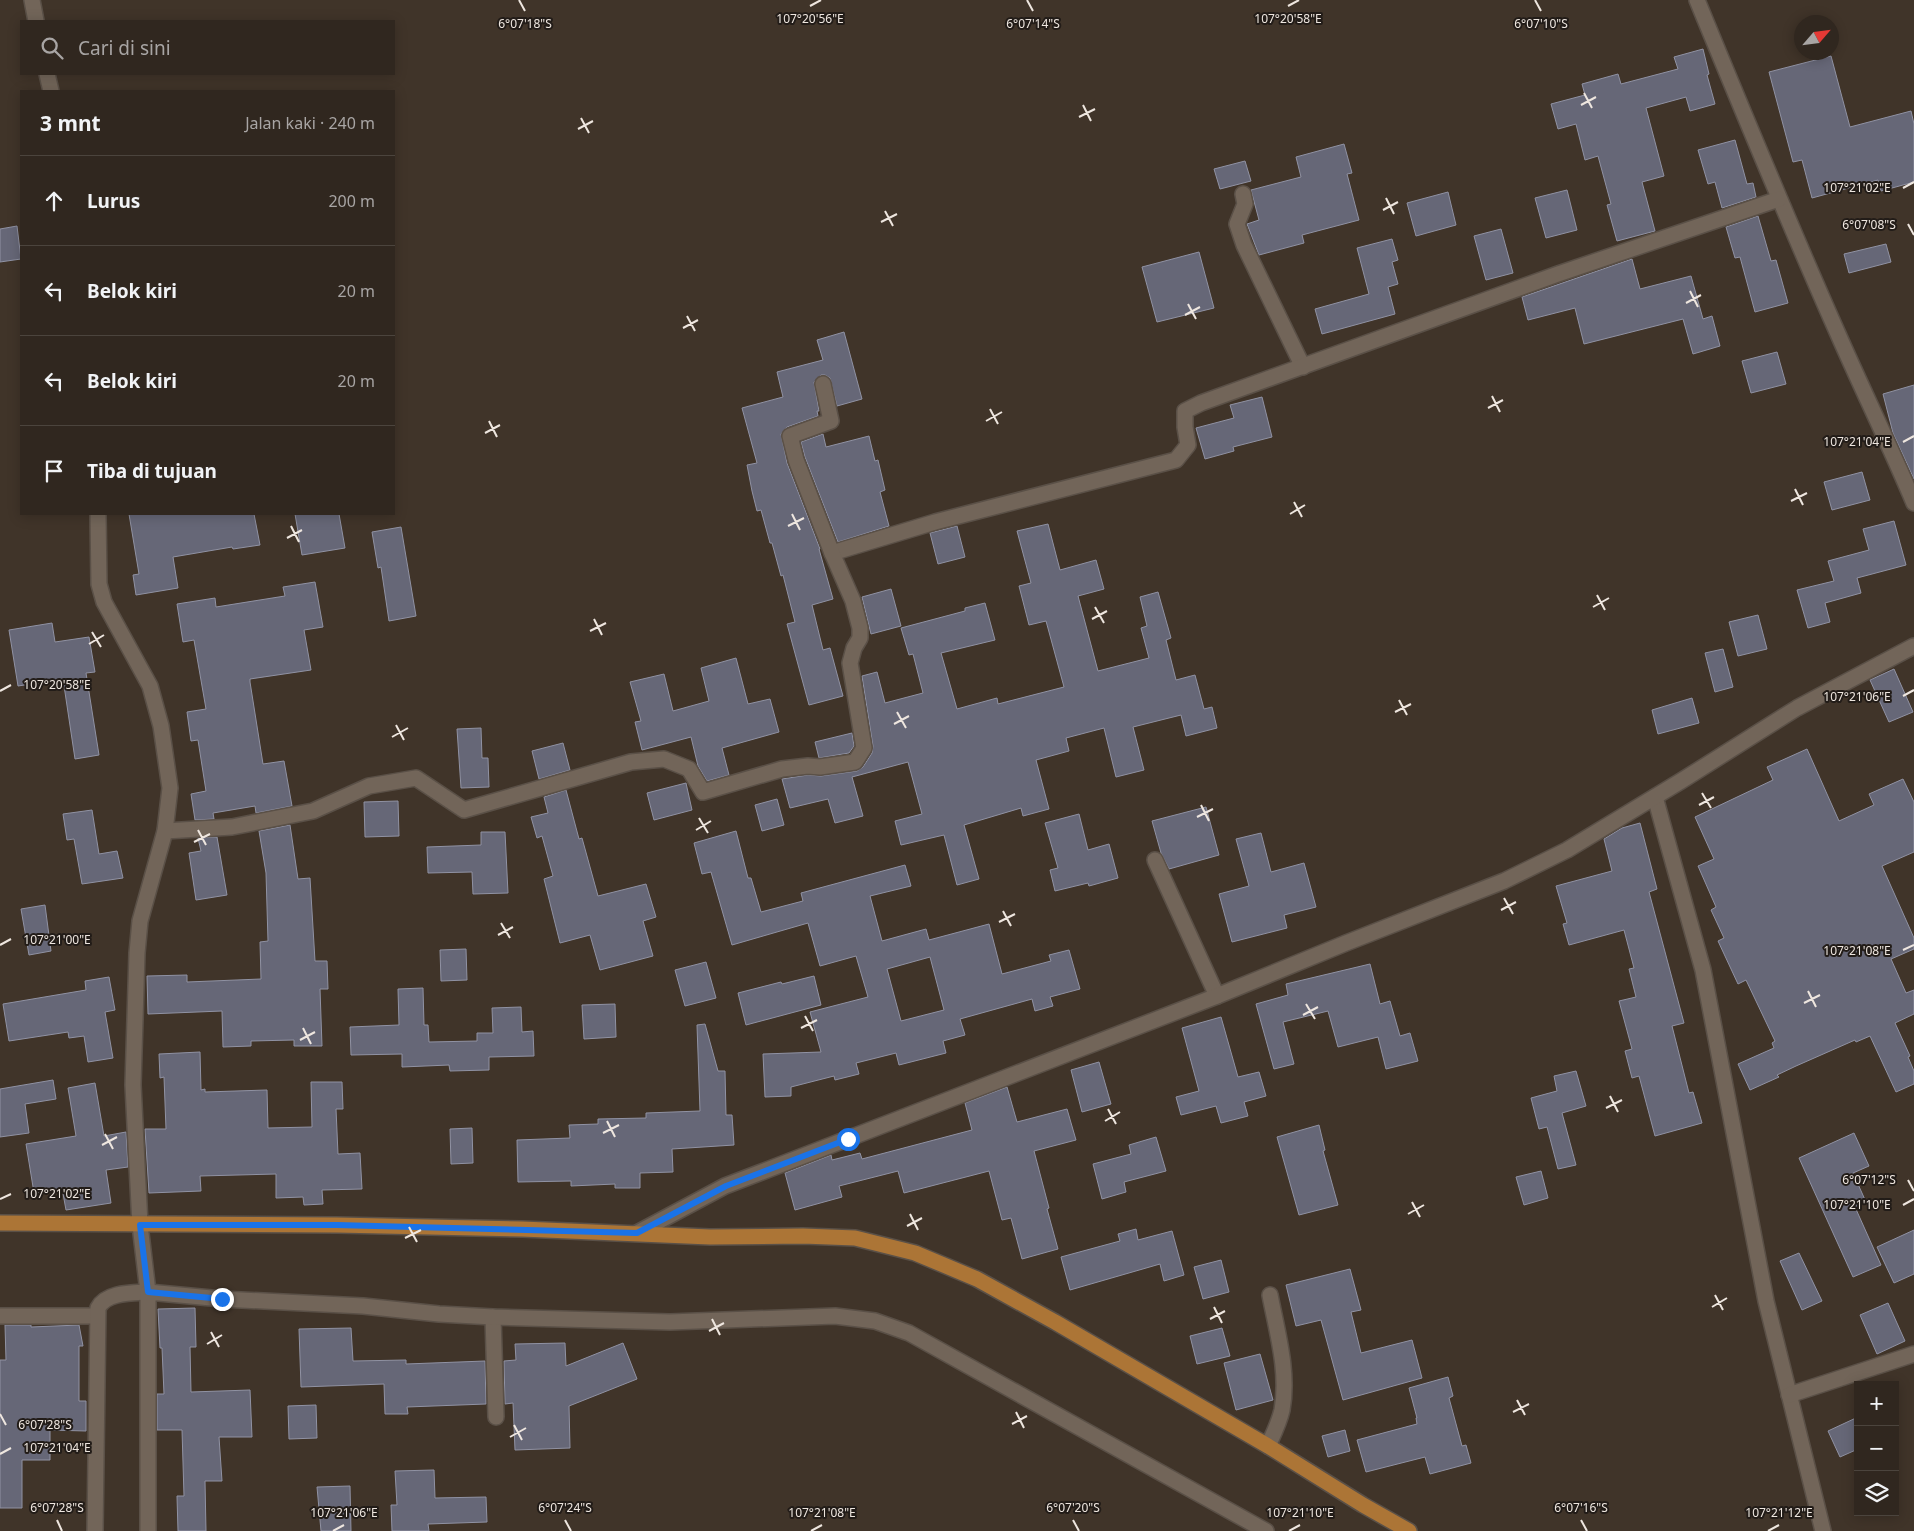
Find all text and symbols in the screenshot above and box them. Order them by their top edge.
text: 107°20'56"E [776,10,844,27]
text: 107°20'58"E [1254,10,1322,27]
text: 6°07'18"S [498,15,552,32]
text: 6°07'14"S [1006,15,1060,32]
text: 6°07'10"S [1514,15,1568,32]
north arrow [1794,15,1839,60]
search box [20,20,395,75]
icon: search [38,34,66,62]
text: Cari di sini [78,35,171,61]
text: 3 mnt [40,109,101,137]
text: Jalan kaki · 240 m [245,112,375,134]
text: 107°21'02"E [1823,179,1891,196]
icon: ahead [40,187,68,215]
text: Lurus [87,188,140,214]
text: 200 m [328,190,375,212]
text: 6°07'08"S [1842,216,1896,233]
icon: left [40,277,68,305]
text: Belok kiri [87,278,177,304]
text: 20 m [338,280,375,302]
icon: left [40,367,68,395]
text: Belok kiri [87,368,177,394]
text: 20 m [338,370,375,392]
text: 107°21'04"E [1823,433,1891,450]
icon: arrive [40,457,68,485]
text: Tiba di tujuan [87,458,217,484]
text: 107°20'58"E [23,676,91,693]
text: 107°21'06"E [1823,688,1891,705]
text: 107°21'00"E [23,931,91,948]
text: 107°21'08"E [1823,942,1891,959]
route start [837,1128,860,1151]
text: 6°07'12"S [1842,1171,1896,1188]
text: 107°21'02"E [23,1185,91,1202]
text: 107°21'10"E [1823,1196,1891,1213]
route end [211,1288,234,1311]
map controls [1854,1381,1899,1516]
button: + [1854,1381,1899,1426]
text: 6°07'28"S [18,1416,72,1433]
button: − [1854,1426,1899,1471]
text: 107°21'04"E [23,1439,91,1456]
button: layers [1854,1471,1899,1516]
text: 6°07'28"S [30,1499,84,1516]
text: 6°07'24"S [538,1499,592,1516]
text: 6°07'20"S [1046,1499,1100,1516]
text: 6°07'16"S [1554,1499,1608,1516]
text: 107°21'06"E [310,1504,378,1521]
text: 107°21'08"E [788,1504,856,1521]
text: 107°21'10"E [1266,1504,1334,1521]
text: 107°21'12"E [1745,1504,1813,1521]

